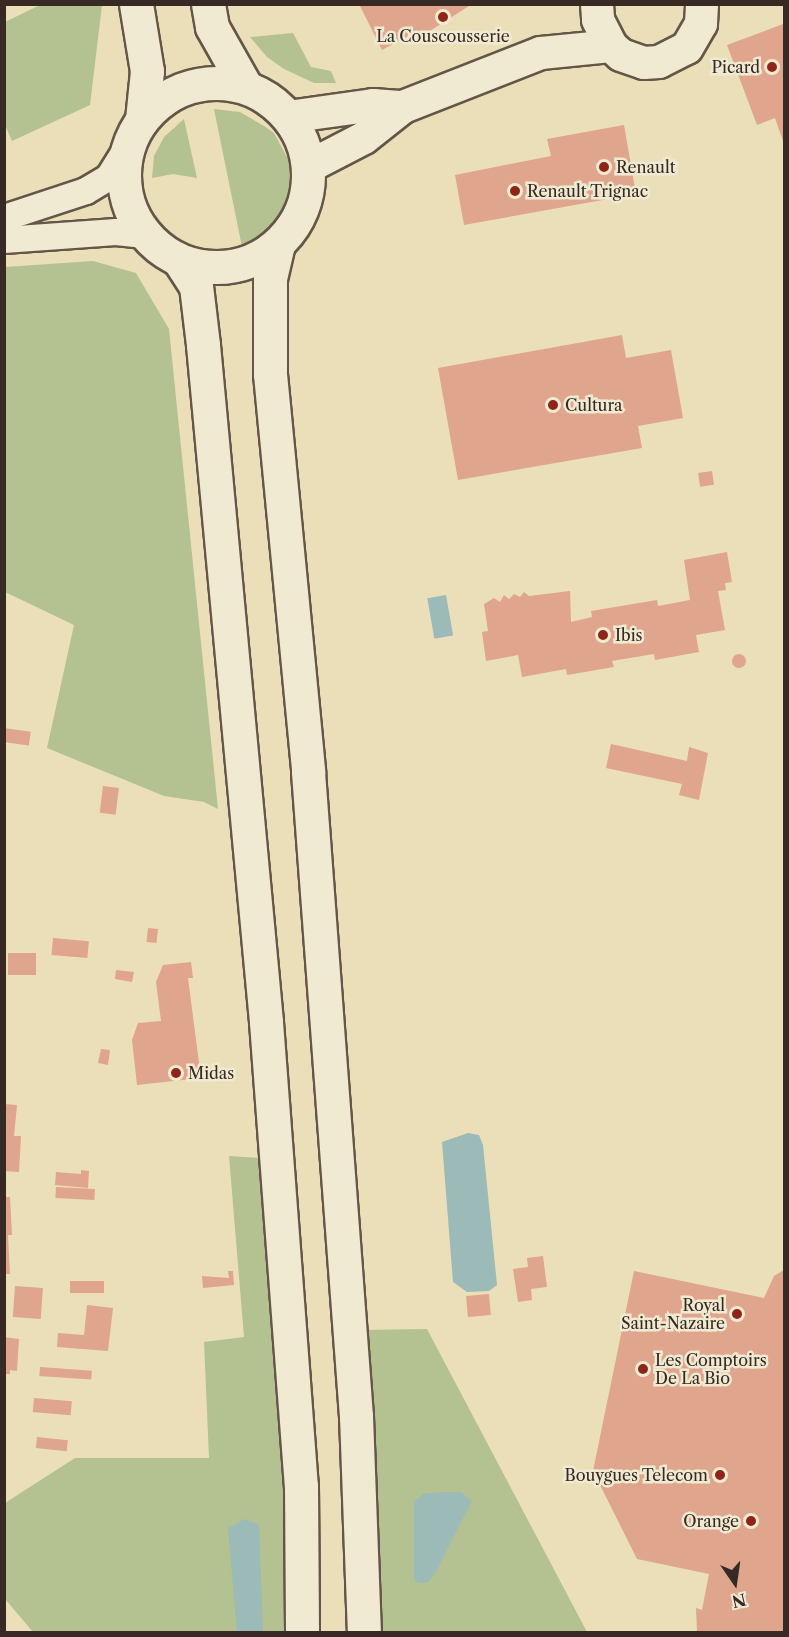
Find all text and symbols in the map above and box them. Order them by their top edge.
marker: La Couscousserie [436,10,450,24]
place label: La Couscousserie [376,26,510,46]
place label: Picard [711,57,760,77]
marker: Picard [765,60,779,74]
place label: Renault [616,157,675,177]
marker: Renault [597,160,611,174]
place label: Renault Trignac [527,181,648,201]
marker: Renault Trignac [508,184,522,198]
place label: Cultura [565,395,623,415]
marker: Cultura [546,398,560,412]
place label: Ibis [615,625,643,645]
marker: Ibis [596,628,610,642]
place label: Midas [188,1063,234,1083]
marker: Midas [169,1066,183,1080]
place label: Royal Saint-Nazaire [621,1295,725,1333]
marker: Royal Saint-Nazaire [730,1307,744,1321]
place label: Les Comptoirs De La Bio [655,1350,767,1388]
marker: Les Comptoirs De La Bio [636,1362,650,1376]
place label: Bouygues Telecom [564,1465,708,1485]
marker: Bouygues Telecom [713,1468,727,1482]
place label: Orange [683,1511,739,1531]
marker: Orange [744,1514,758,1528]
north arrow [705,1553,765,1613]
text: N [730,1589,748,1612]

